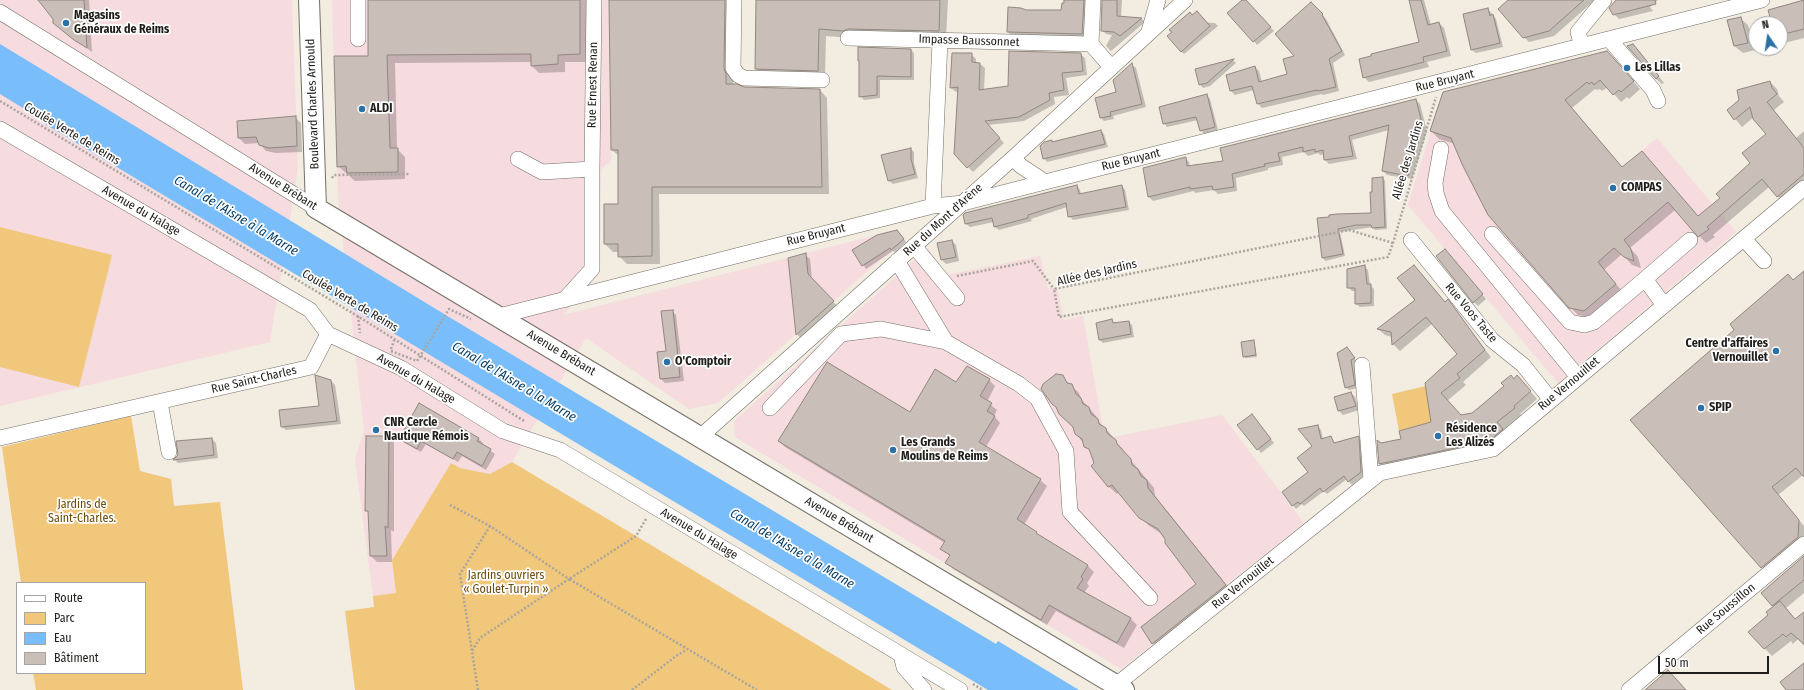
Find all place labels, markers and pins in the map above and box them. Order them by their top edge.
place label: Magasins Généraux de Reims [74,9,169,37]
marker: Magasins Généraux de Reims [61,18,71,28]
place label: Les Lillas [1635,61,1681,75]
marker: Les Lillas [1622,63,1632,73]
place label: ALDI [370,102,392,116]
marker: ALDI [357,104,367,114]
place label: COMPAS [1621,181,1662,195]
marker: COMPAS [1608,183,1618,193]
place label: Centre d'affaires Vernouillet [1686,337,1768,365]
marker: Centre d'affaires Vernouillet [1771,346,1781,356]
place label: O'Comptoir [675,355,731,369]
marker: O'Comptoir [662,357,672,367]
place label: SPIP [1709,401,1732,415]
marker: SPIP [1696,403,1706,413]
place label: CNR Cercle Nautique Rémois [384,416,469,444]
place label: Résidence Les Alizés [1446,422,1497,450]
marker: CNR Cercle Nautique Rémois [371,425,381,435]
marker: Résidence Les Alizés [1433,431,1443,441]
place label: Les Grands Moulins de Reims [901,436,988,464]
marker: Les Grands Moulins de Reims [888,445,898,455]

